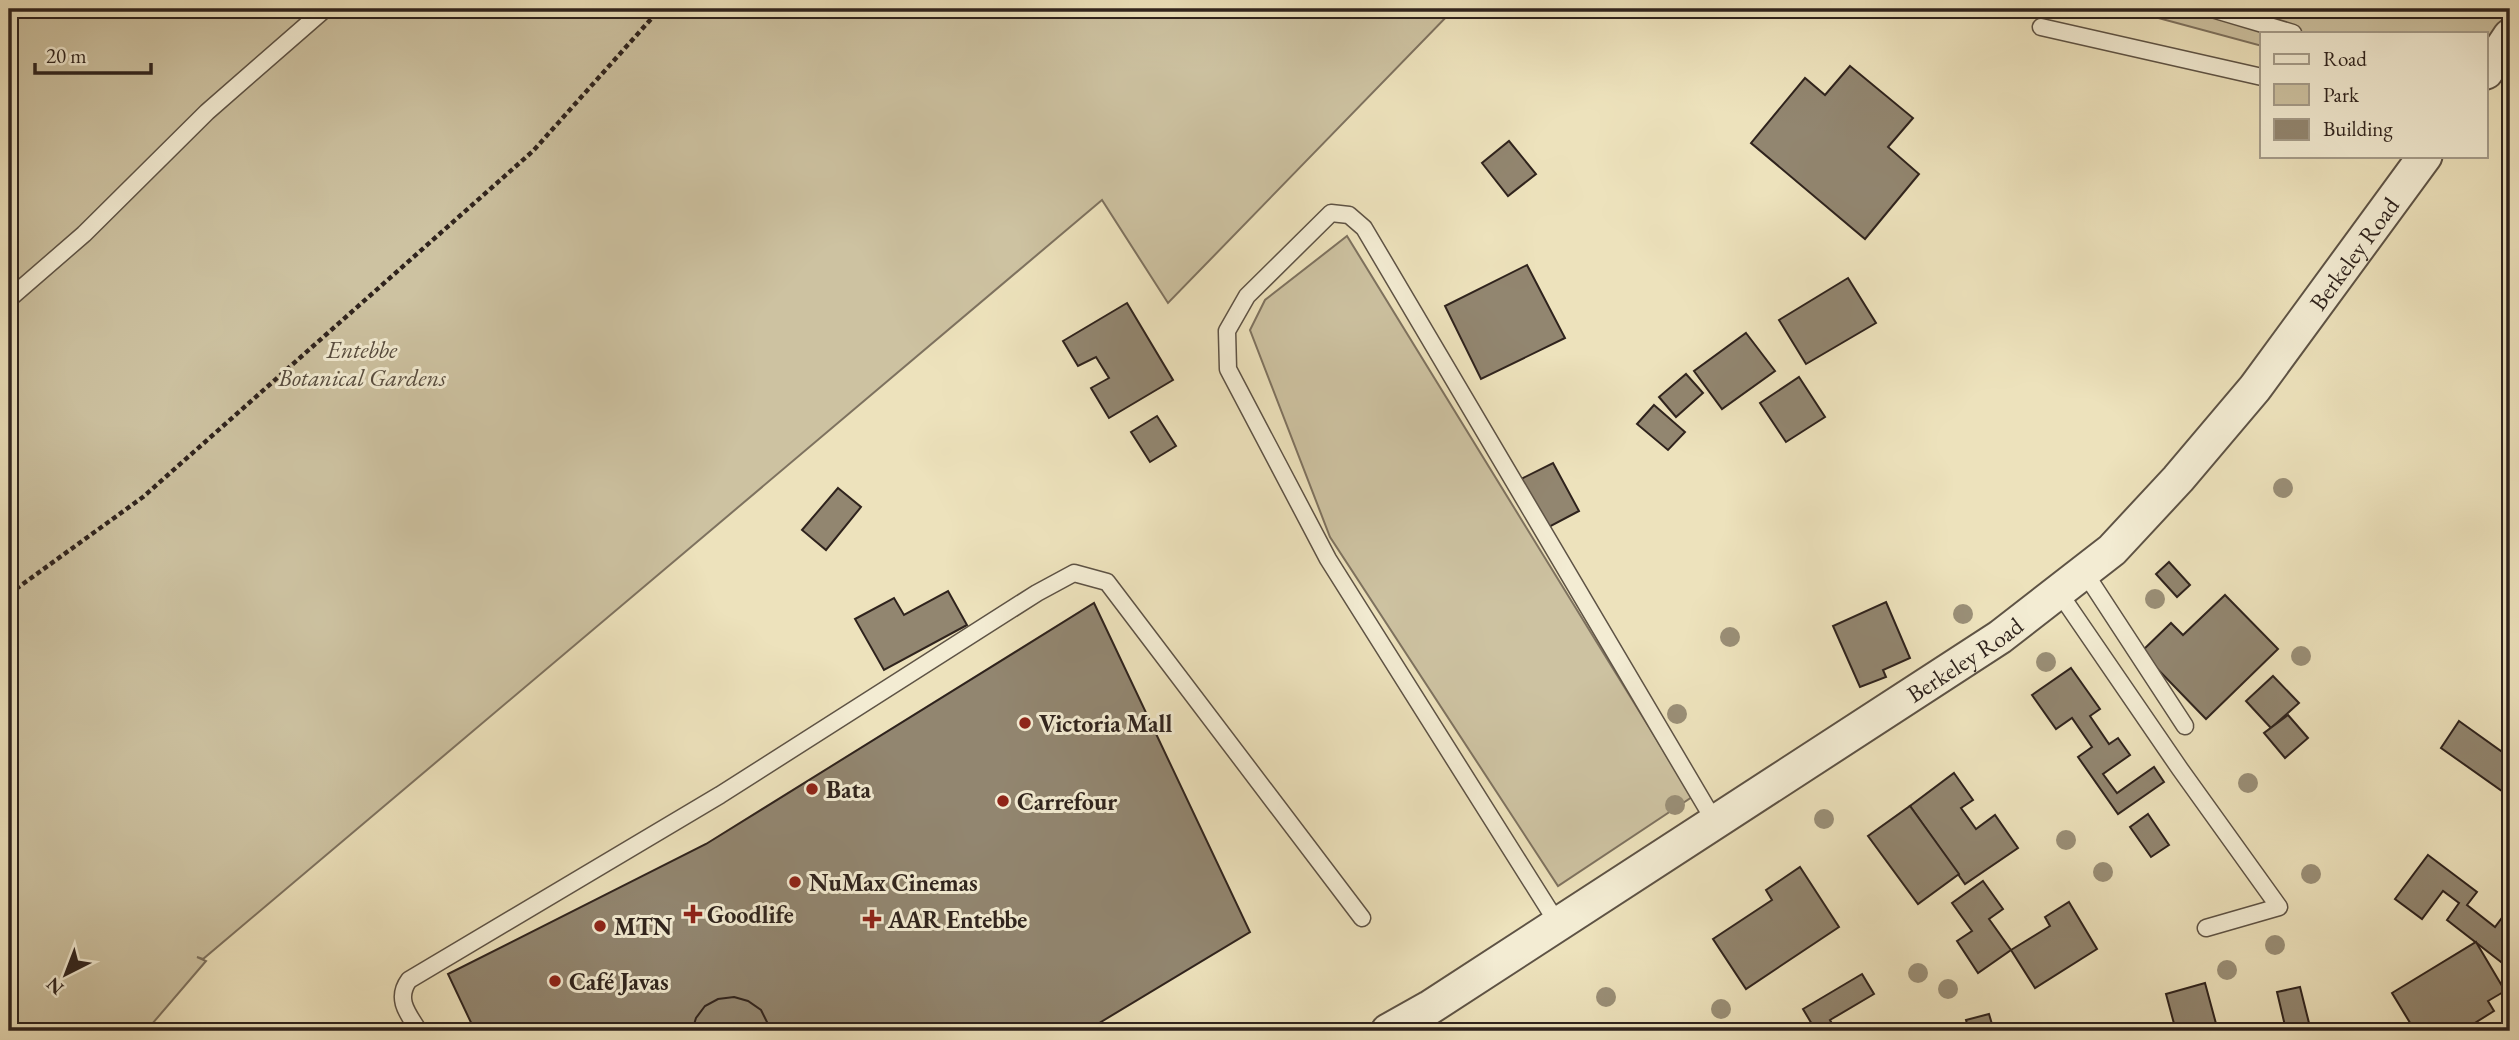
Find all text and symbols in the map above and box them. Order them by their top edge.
scale bar [35,32,150,76]
legend [2260,32,2488,158]
text: 20 m [46,42,87,69]
text: Road [2323,45,2367,72]
text: Park [2323,81,2360,108]
text: Building [2323,115,2393,142]
street label: Berkeley Road [2302,190,2406,316]
park label: Entebbe Botanical Gardens [277,334,446,393]
street label: Berkeley Road [1901,609,2030,709]
place label: Victoria Mall [1039,708,1172,739]
marker: Victoria Mall [1017,715,1033,731]
place label: Bata [826,774,872,805]
marker: Bata [804,781,820,797]
place label: Carrefour [1017,786,1117,817]
marker: Carrefour [995,793,1011,809]
place label: NuMax Cinemas [809,867,978,898]
marker: NuMax Cinemas [787,874,803,890]
place label: Goodlife [707,899,794,930]
place label: AAR Entebbe [887,904,1027,935]
marker: Goodlife [685,906,701,922]
marker: AAR Entebbe [862,909,882,929]
place label: MTN [614,911,673,942]
marker: MTN [592,918,608,934]
north arrow [32,939,102,1009]
place label: Café Javas [569,966,669,997]
text: N [40,971,69,1001]
marker: Café Javas [547,973,563,989]

